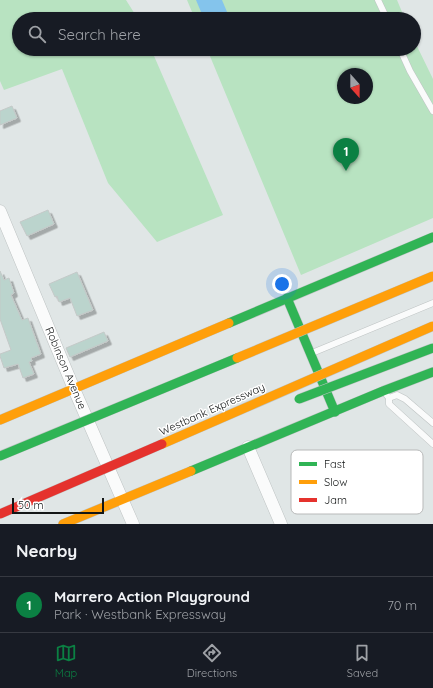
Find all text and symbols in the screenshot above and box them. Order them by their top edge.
search box [12,12,421,56]
icon: search [26,23,48,45]
text: Search here [58,25,141,44]
north arrow [337,68,373,104]
pin: 1 [333,138,359,171]
your location [272,274,292,294]
street label: Robinson Avenue [42,325,90,411]
street label: Westbank Expressway [157,379,267,439]
legend [291,450,423,514]
text: Fast [324,457,346,471]
text: Slow [324,475,348,489]
text: Jam [324,493,347,507]
scale bar [12,496,104,515]
text: 50 m [18,498,44,512]
text: Nearby [16,540,77,561]
text: Marrero Action Playground [54,587,250,606]
text: 1 [26,597,32,613]
text: 70 m [387,597,417,613]
text: Park · Westbank Expressway [54,606,226,622]
tab: Map [55,642,77,680]
tab: Directions [187,642,237,680]
tab: Saved [347,642,378,680]

